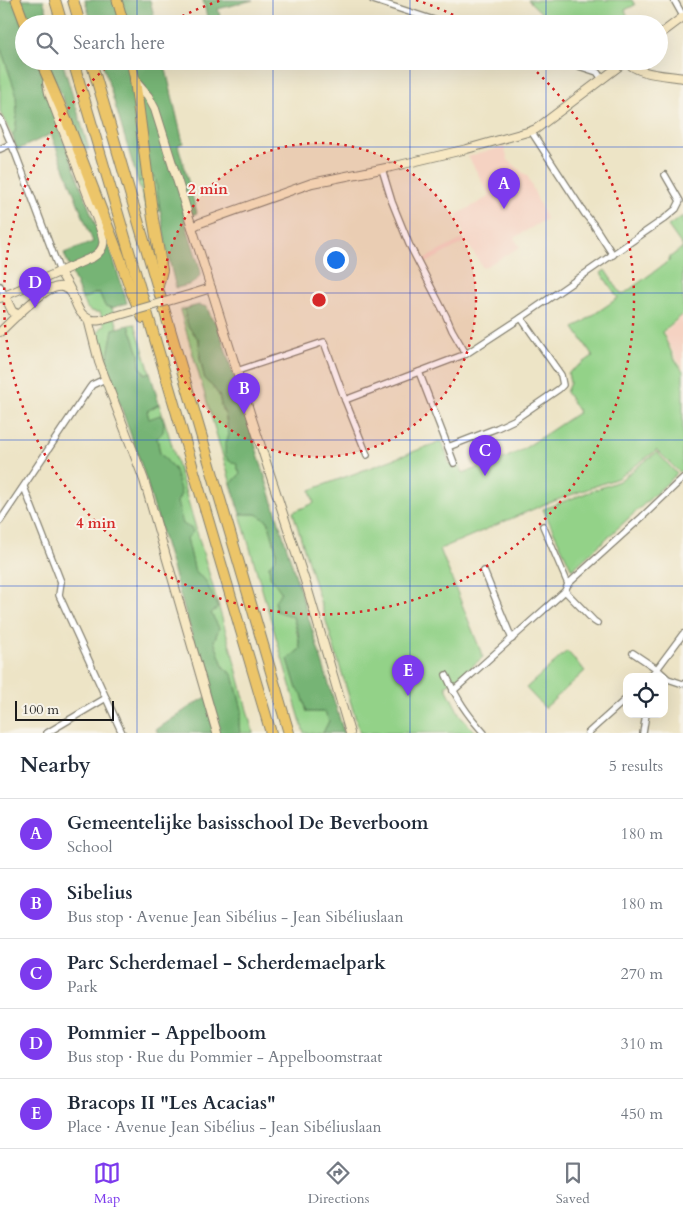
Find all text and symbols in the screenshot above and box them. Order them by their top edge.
search box [15,15,668,70]
icon: search [33,29,61,57]
text: Search here [73,30,165,56]
pin: A [488,168,520,209]
text: 2 min [188,179,228,199]
your location [323,247,349,273]
pin: D [19,267,51,308]
centre of rings [310,291,328,309]
pin: B [228,373,260,414]
pin: C [469,435,501,476]
text: 4 min [76,513,116,533]
pin: E [392,655,424,696]
map controls [623,673,668,718]
button: locate [623,673,668,718]
scale bar [15,698,114,721]
text: 100 m [22,700,59,719]
text: Nearby [20,751,91,780]
text: 5 results [609,755,663,777]
text: Gemeentelijke basisschool De Beverboom [67,810,429,836]
text: A [30,823,42,845]
text: 180 m [621,823,663,845]
text: School [67,836,112,858]
text: Sibelius [67,880,133,906]
text: B [30,893,42,915]
text: 180 m [621,893,663,915]
text: Bus stop · Avenue Jean Sibélius - Jean Sibéliuslaan [67,906,404,928]
text: Parc Scherdemael - Scherdemaelpark [67,950,386,976]
text: C [30,963,42,985]
text: 270 m [621,963,663,985]
text: Park [67,976,98,998]
text: Pommier - Appelboom [67,1020,266,1046]
text: D [29,1033,43,1055]
text: 310 m [621,1033,663,1055]
text: Bus stop · Rue du Pommier - Appelboomstraat [67,1046,382,1068]
text: Bracops II "Les Acacias" [67,1090,276,1116]
text: E [31,1103,41,1125]
text: 450 m [621,1103,663,1125]
text: Place · Avenue Jean Sibélius - Jean Sibéliuslaan [67,1116,382,1138]
tab: Map [93,1159,121,1208]
tab: Directions [308,1159,369,1208]
tab: Saved [556,1159,590,1208]

